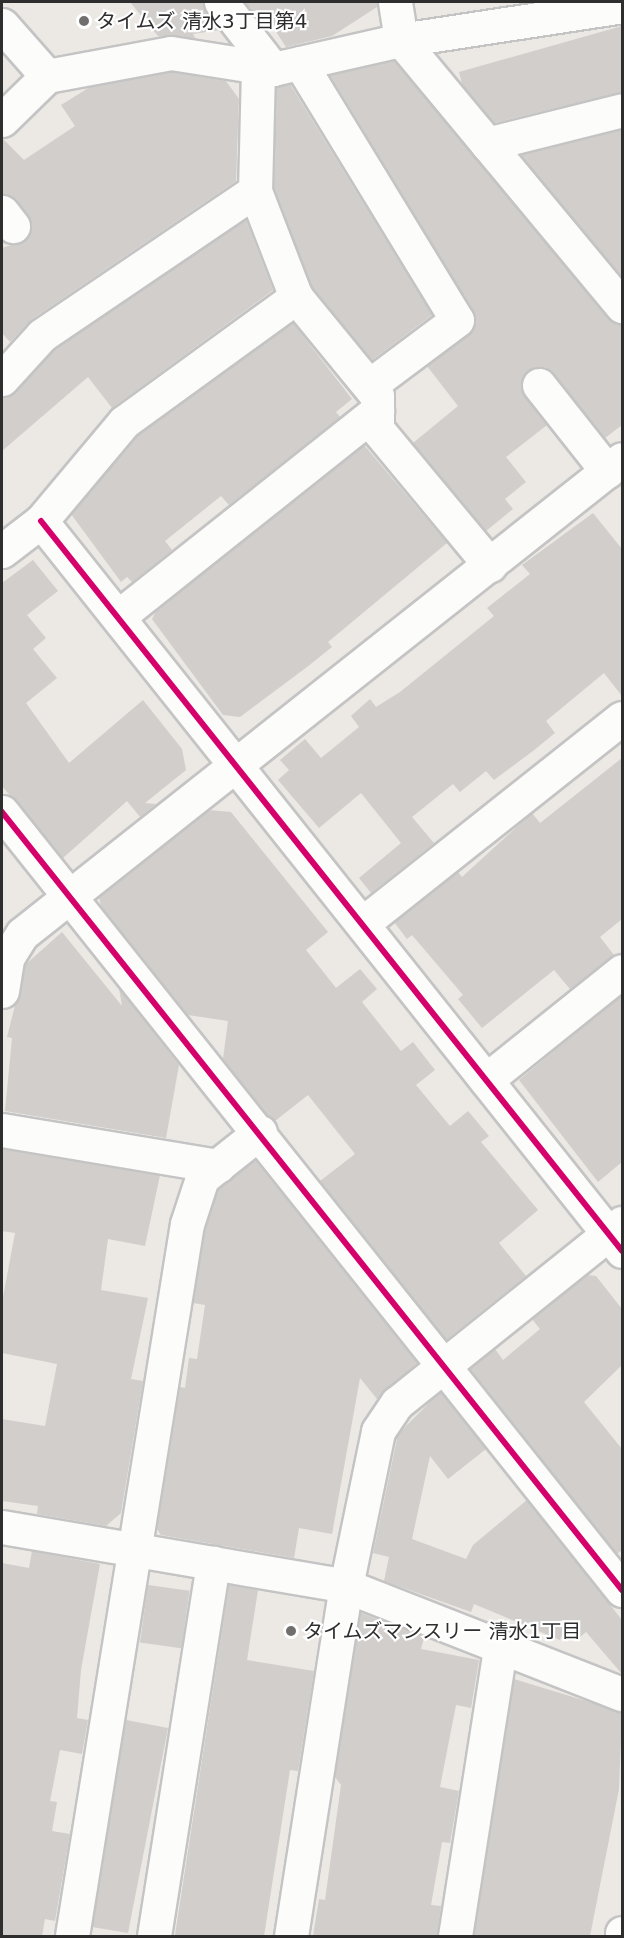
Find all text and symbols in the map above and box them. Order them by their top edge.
place label: タイムズ 清水3丁目第4 [96,9,308,33]
marker: タイムズ 清水3丁目第4 [77,14,91,28]
place label: タイムズマンスリー 清水1丁目 [303,1619,582,1643]
marker: タイムズマンスリー 清水1丁目 [284,1624,298,1638]

